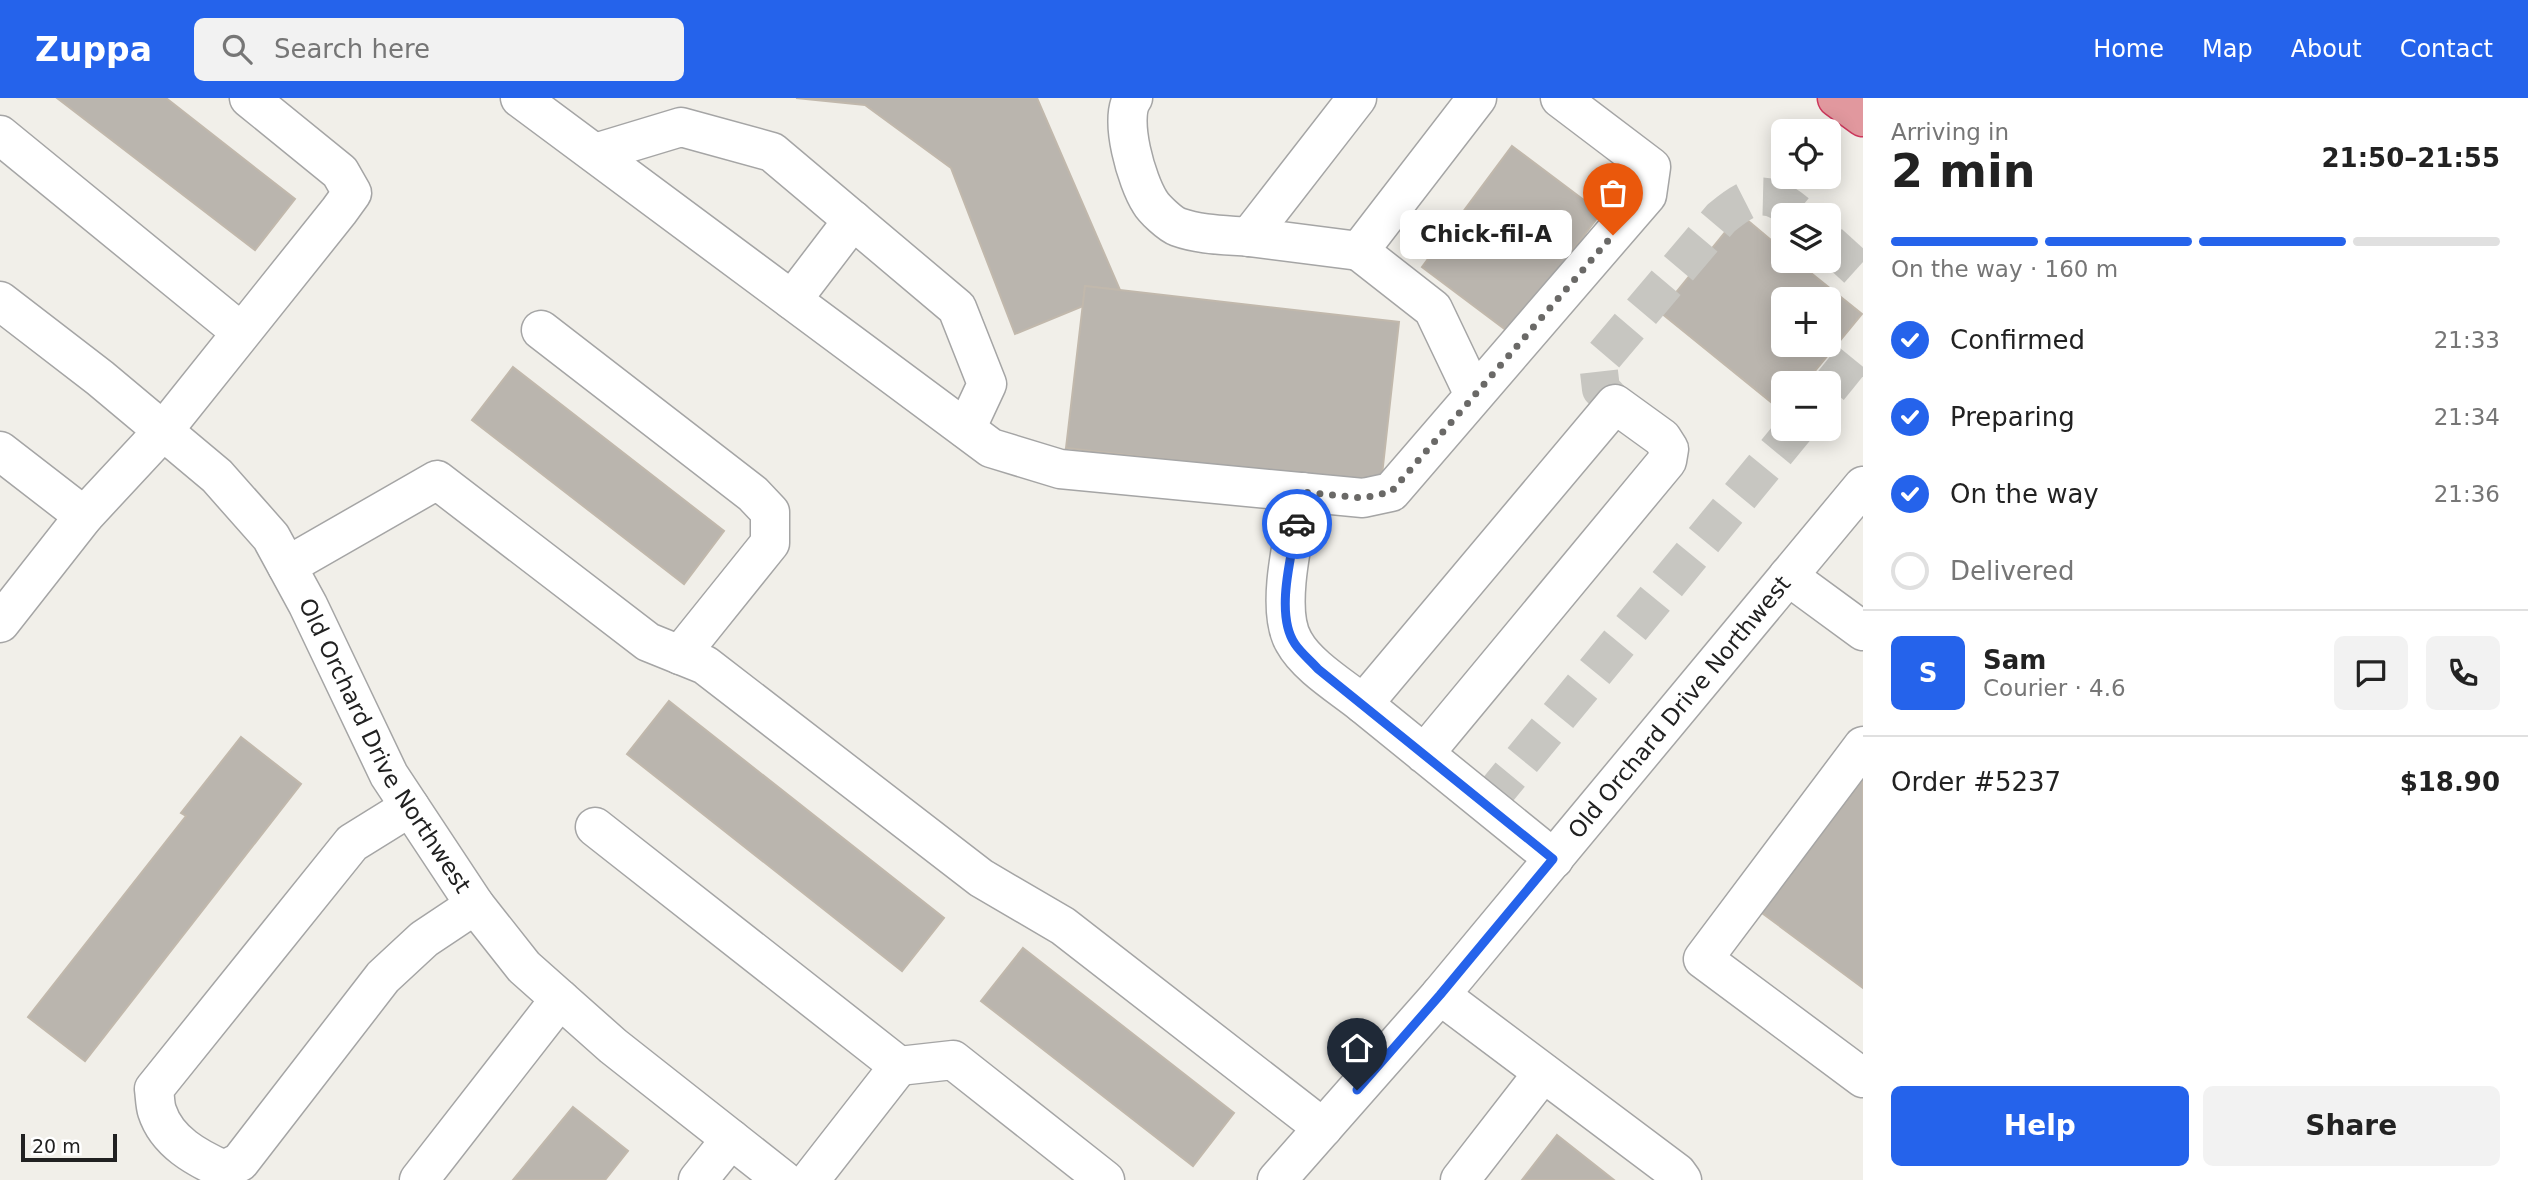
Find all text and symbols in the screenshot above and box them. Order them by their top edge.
search box [194,18,684,81]
text: Zuppa [35,30,152,69]
icon: search [218,30,256,68]
text: Search here [274,34,430,64]
text: Home [2093,35,2164,63]
text: Map [2202,35,2253,63]
text: About [2291,35,2362,63]
text: Contact [2400,35,2493,63]
map controls [1771,119,1841,441]
button: locate [1771,119,1841,189]
text: Arriving in [1891,119,2009,145]
text: 21:50–21:55 [2321,143,2500,173]
text: 2 min [1891,144,2035,198]
pin [1583,163,1643,235]
icon: bag [1594,174,1632,212]
button: layers [1771,203,1841,273]
callout: Chick-fil-A [1400,211,1571,260]
text: Chick-fil-A [1420,221,1552,247]
text: On the way · 160 m [1891,256,2118,282]
button: + [1771,287,1841,357]
icon: check [1891,321,1929,359]
text: Confirmed [1950,325,2085,355]
text: 21:33 [2434,327,2500,353]
button: − [1771,371,1841,441]
icon: check [1891,398,1929,436]
text: Preparing [1950,402,2075,432]
text: 21:34 [2434,404,2500,430]
icon: check [1891,475,1929,513]
text: On the way [1950,479,2099,509]
text: 21:36 [2434,481,2500,507]
courier [1262,489,1332,559]
icon: car [1278,505,1316,543]
text: Delivered [1950,556,2074,586]
street label: Old Orchard Drive Northwest [1563,571,1796,843]
street label: Old Orchard Drive Northwest [294,594,476,898]
button: chat [2334,636,2408,710]
button: phone [2426,636,2500,710]
text: Sam [1983,645,2046,675]
text: S [1919,658,1937,688]
text: Courier · 4.6 [1983,675,2126,701]
text: Order #5237 [1891,767,2061,797]
text: $18.90 [2400,767,2500,797]
pin [1327,1018,1387,1090]
icon: home [1338,1029,1376,1067]
button: Help [1891,1086,2189,1166]
button: Share [2203,1086,2500,1166]
scale bar [21,1131,117,1163]
text: 20 m [32,1135,81,1157]

